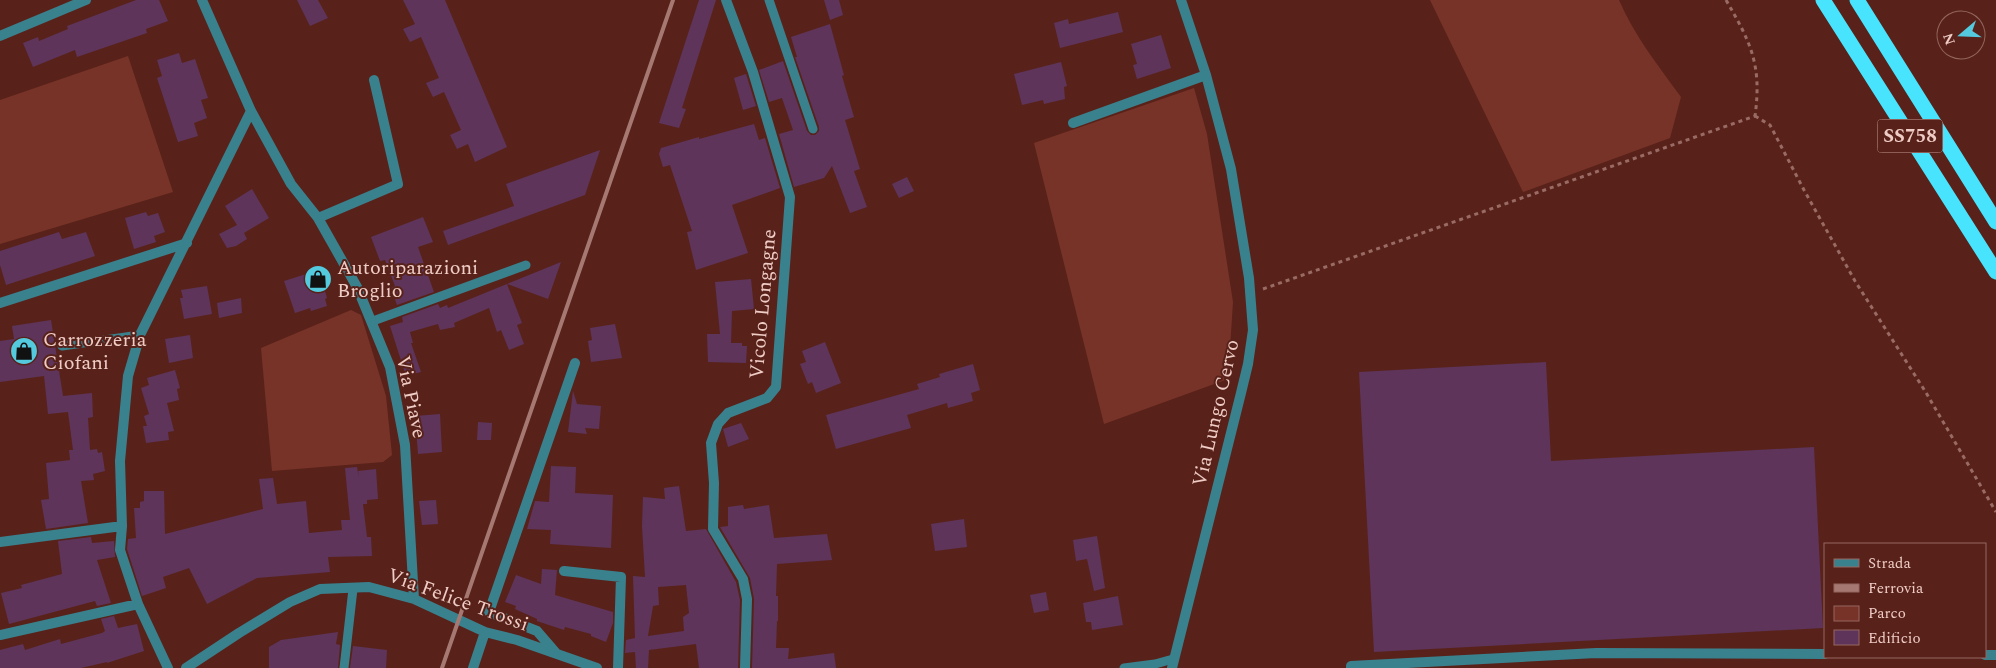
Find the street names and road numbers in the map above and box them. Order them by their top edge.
road number: SS758 [1878,120,1942,152]
street label: Vicolo Longagne [741,228,785,380]
street label: Via Lungo Cervo [1184,336,1248,490]
street label: Via Piave [388,353,434,441]
street label: Via Felice Trossi [383,560,533,640]

